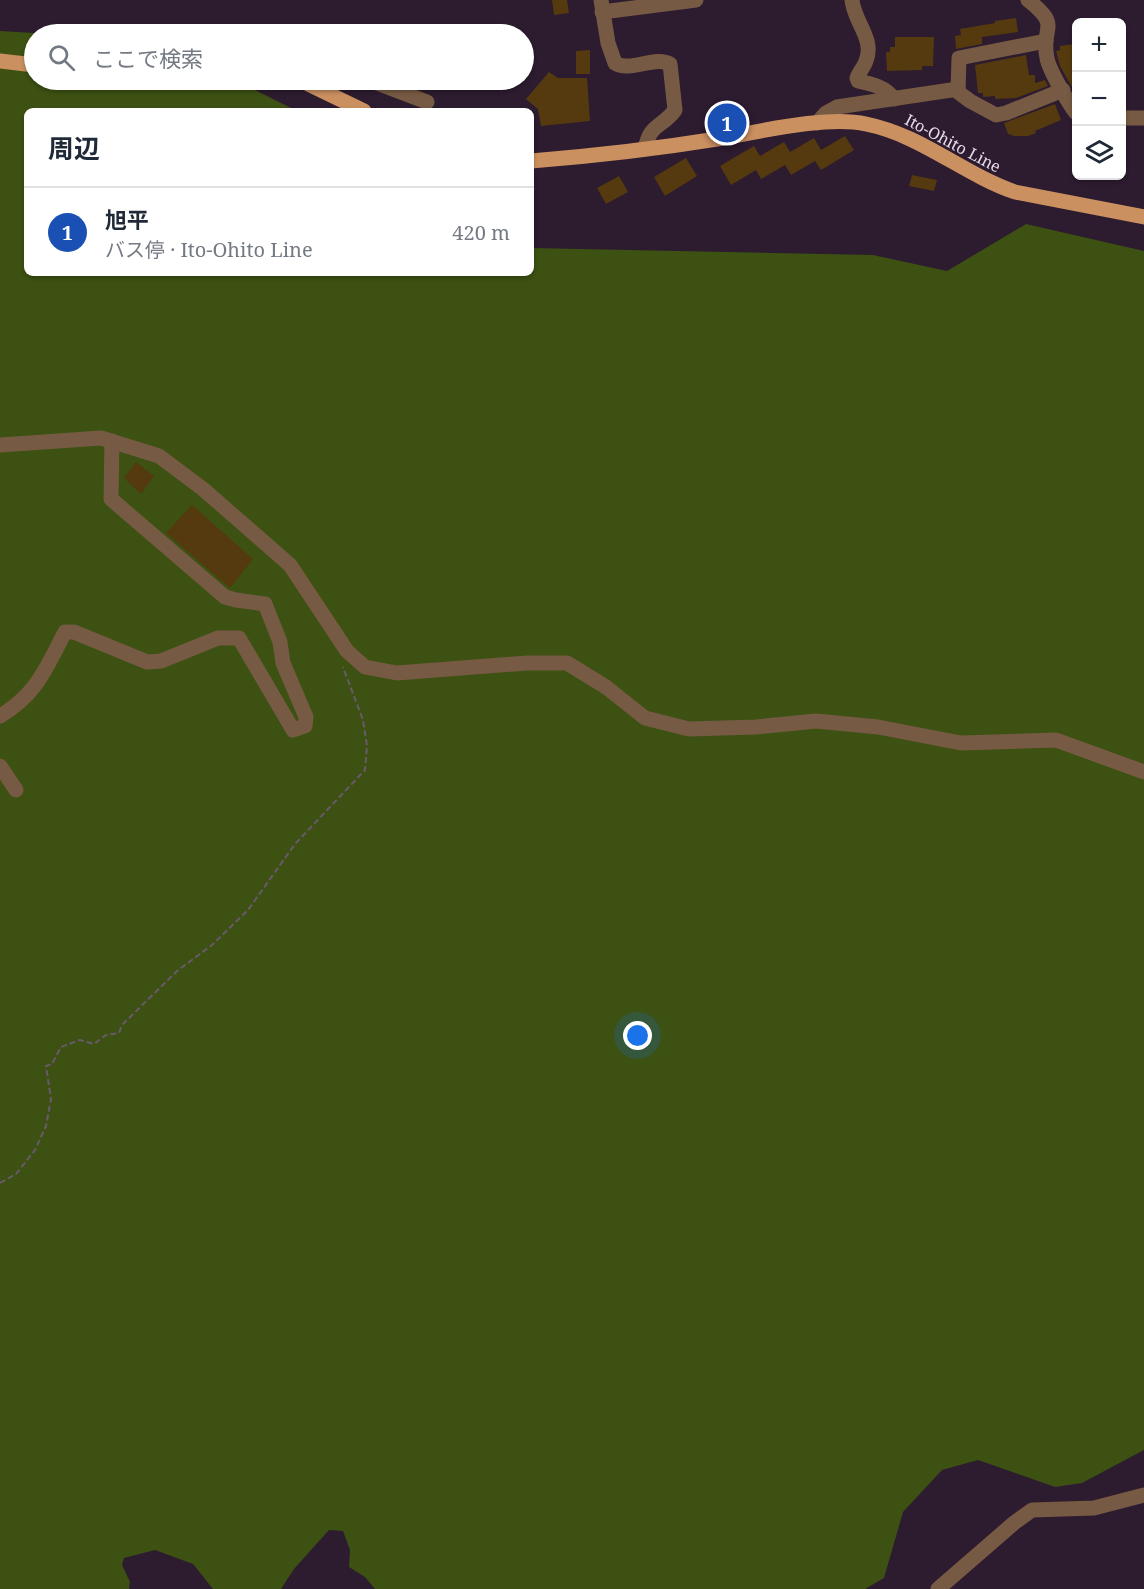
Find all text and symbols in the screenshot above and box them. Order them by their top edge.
map controls [1072,18,1126,180]
button: + [1072,18,1126,72]
search box [24,24,534,90]
icon: search [45,41,78,74]
text: ここで検索 [93,43,203,73]
button: − [1072,72,1126,126]
pin: 1 [708,100,746,146]
street label: Ito-Ohito Line [901,108,1005,178]
button: layers [1072,126,1126,180]
text: 周辺 [48,130,100,166]
text: 旭平 [105,204,149,234]
text: 1 [62,219,73,246]
text: 420 m [452,219,510,246]
text: バス停 · Ito-Ohito Line [105,236,313,263]
your location [623,1021,652,1050]

